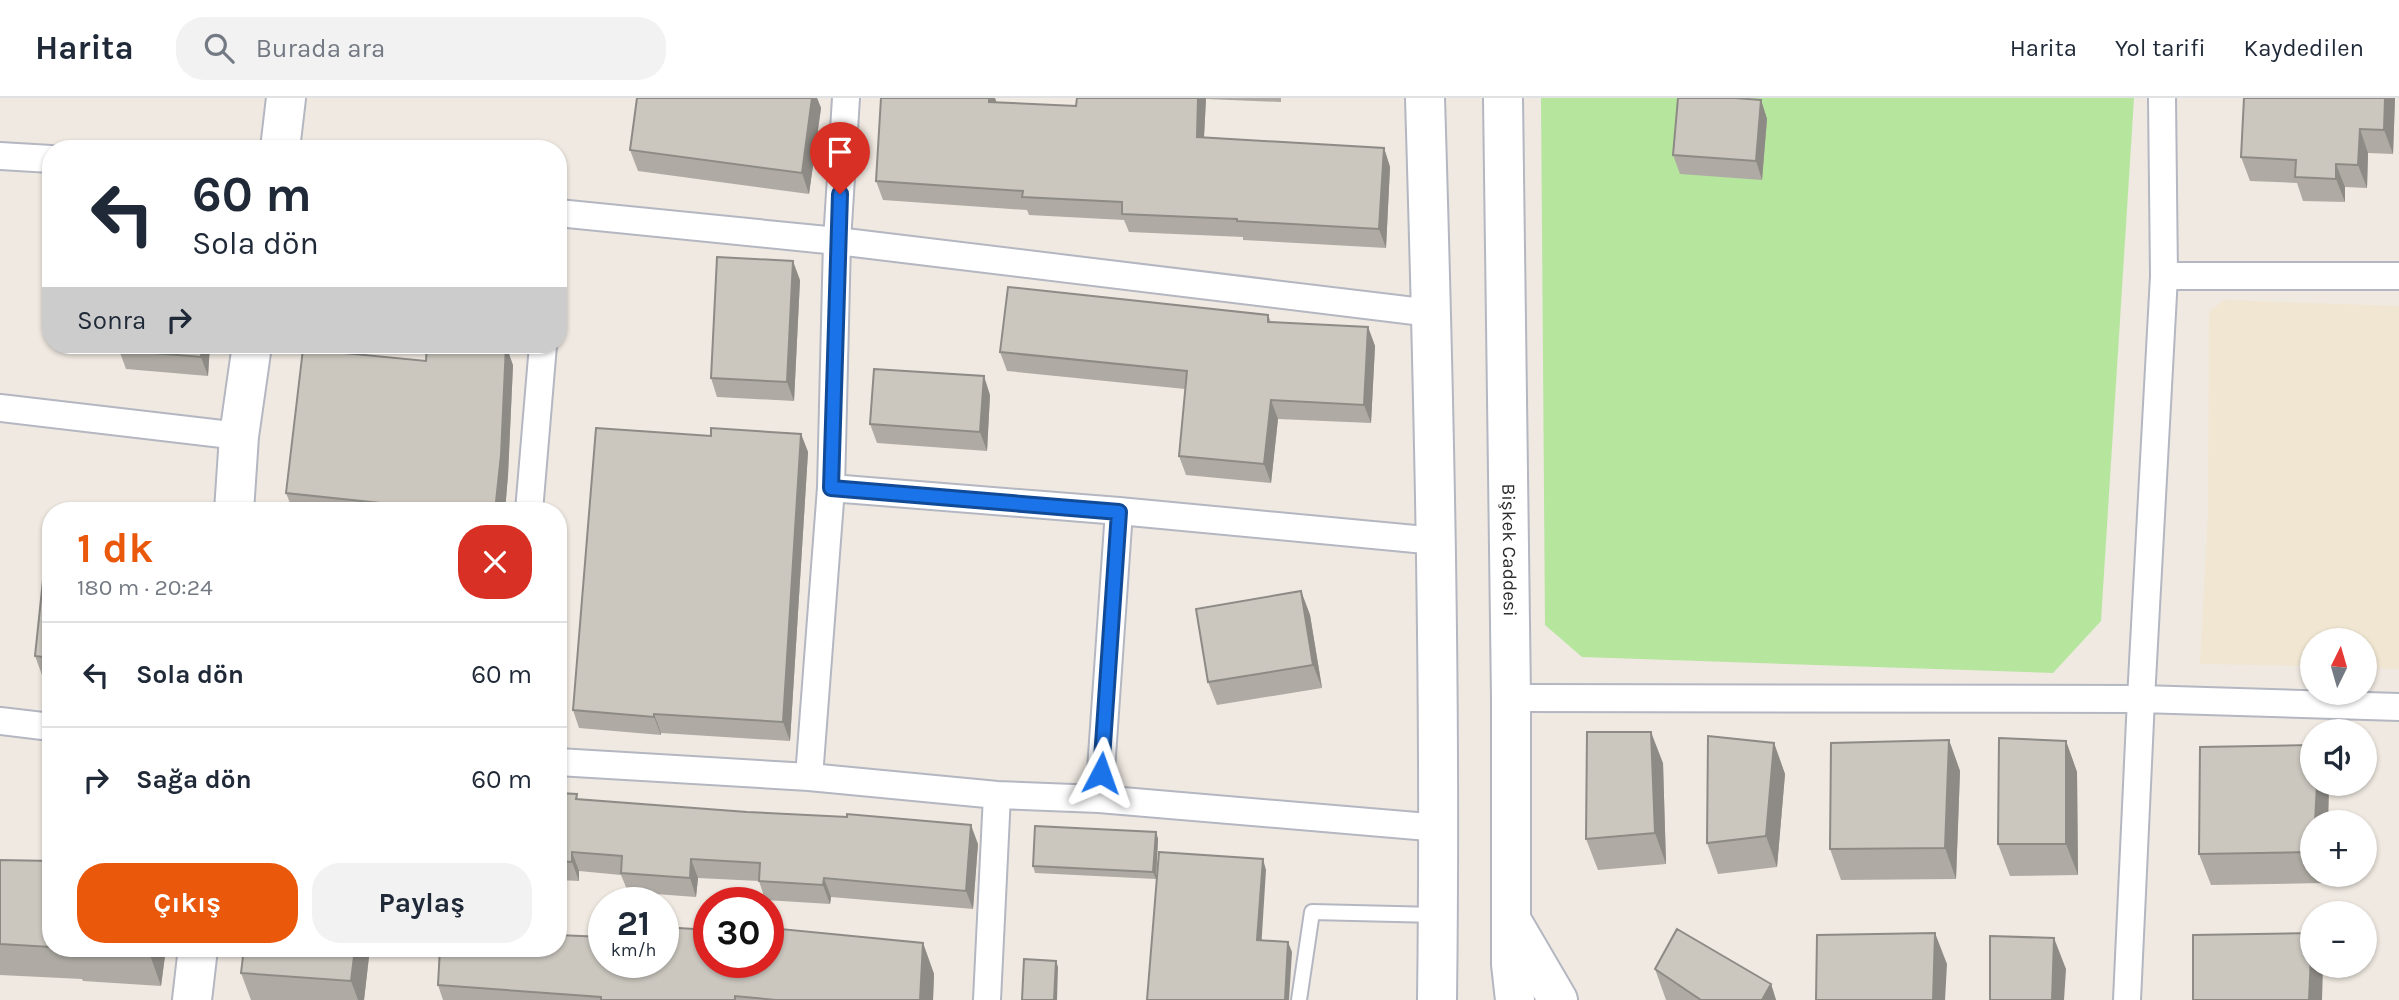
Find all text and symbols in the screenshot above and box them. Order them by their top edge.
search box [176,17,666,80]
text: Harita [35,29,134,67]
icon: search [200,29,238,67]
text: Burada ara [256,33,385,64]
text: Harita [2010,34,2077,62]
text: Yol tarifi [2115,34,2206,62]
text: Kaydedilen [2244,34,2364,62]
pin [810,122,870,194]
icon: arrive [821,133,859,171]
text: 60 m [192,166,312,223]
icon: left [77,168,168,259]
text: Sola dön [192,225,319,262]
icon: right [160,301,198,339]
text: Sonra [77,305,146,336]
street label: Bişkek Caddesi [1497,483,1521,617]
text: 1 dk [77,523,153,573]
button: close [458,525,532,599]
text: 180 m · 20:24 [77,574,213,601]
north arrow [2300,628,2376,705]
map controls [2300,628,2377,978]
icon: left [77,656,115,694]
text: Sola dön [136,659,244,690]
text: 60 m [471,659,532,690]
button: sound [2300,719,2377,796]
position arrow [1064,736,1138,810]
icon: right [77,761,115,799]
text: Sağa dön [136,764,252,795]
text: 60 m [471,764,532,795]
button: + [2300,810,2377,887]
button: Çıkış [77,863,298,943]
button: Paylaş [312,863,532,943]
speed limit sign: 30 [693,887,784,978]
button: − [2300,901,2377,978]
text: 21 [617,903,650,944]
text: km/h [611,939,656,961]

